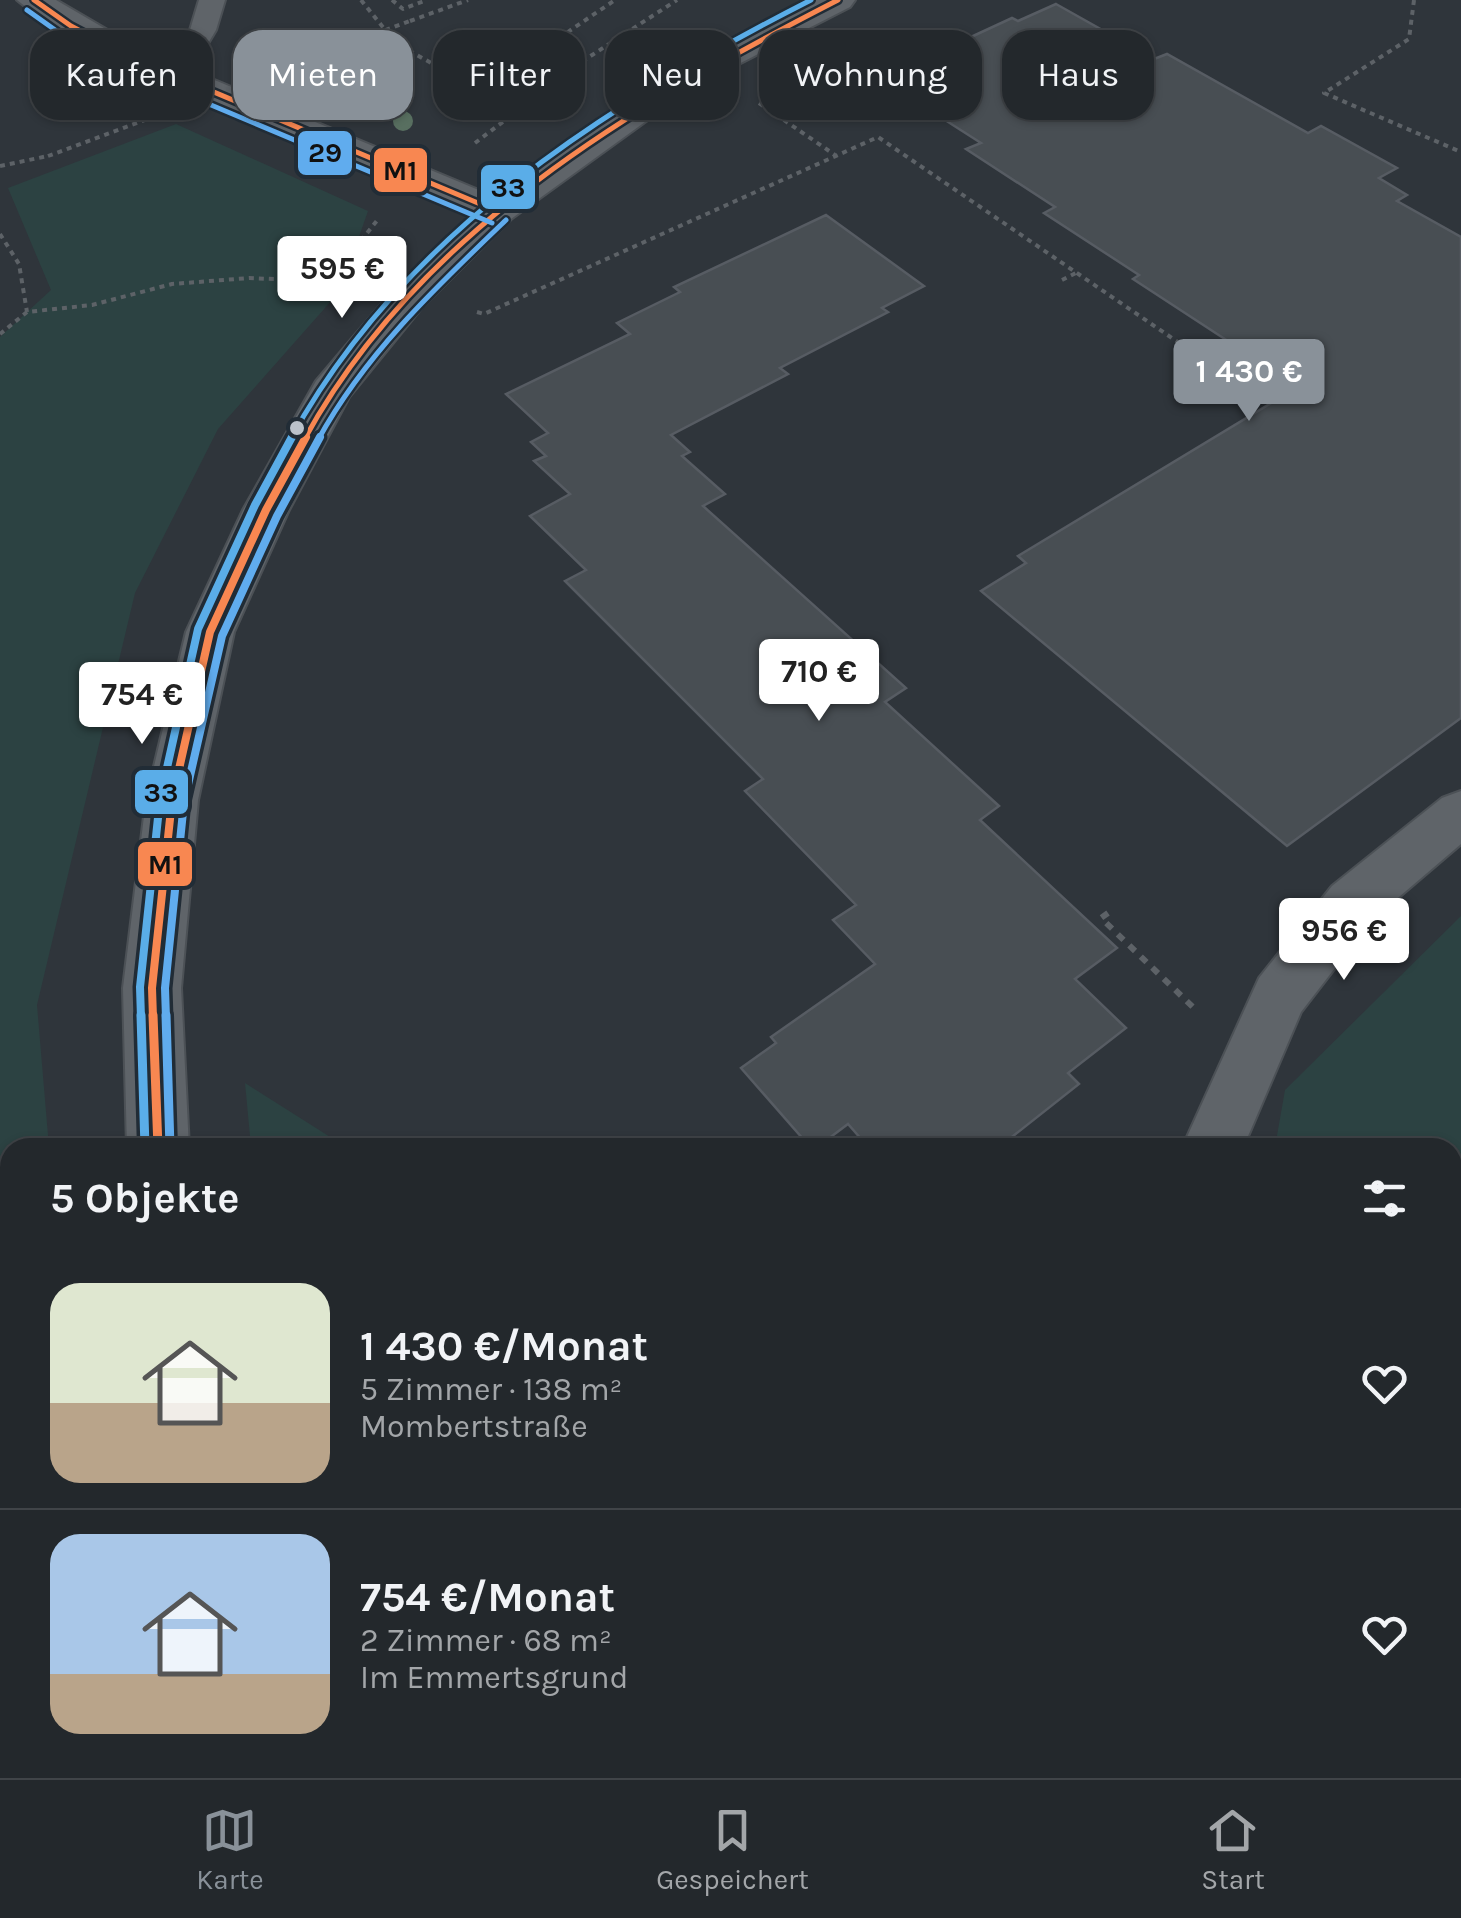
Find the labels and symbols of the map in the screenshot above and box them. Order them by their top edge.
line badge: 29 [296,129,354,177]
text: 29 [308,136,342,169]
line badge: M1 [372,146,429,194]
text: M1 [383,154,417,187]
line badge: 33 [479,163,537,211]
text: 33 [491,171,525,204]
pin: 595 € [272,236,412,321]
pin: 1 430 € [1157,339,1341,424]
unlabelled marker [287,418,307,438]
pin: 710 € [749,639,889,724]
pin: 754 € [72,662,212,747]
line badge: 33 [133,768,190,816]
text: 33 [144,776,178,809]
line badge: M1 [136,840,194,888]
text: M1 [148,848,182,881]
pin: 956 € [1274,898,1414,983]

